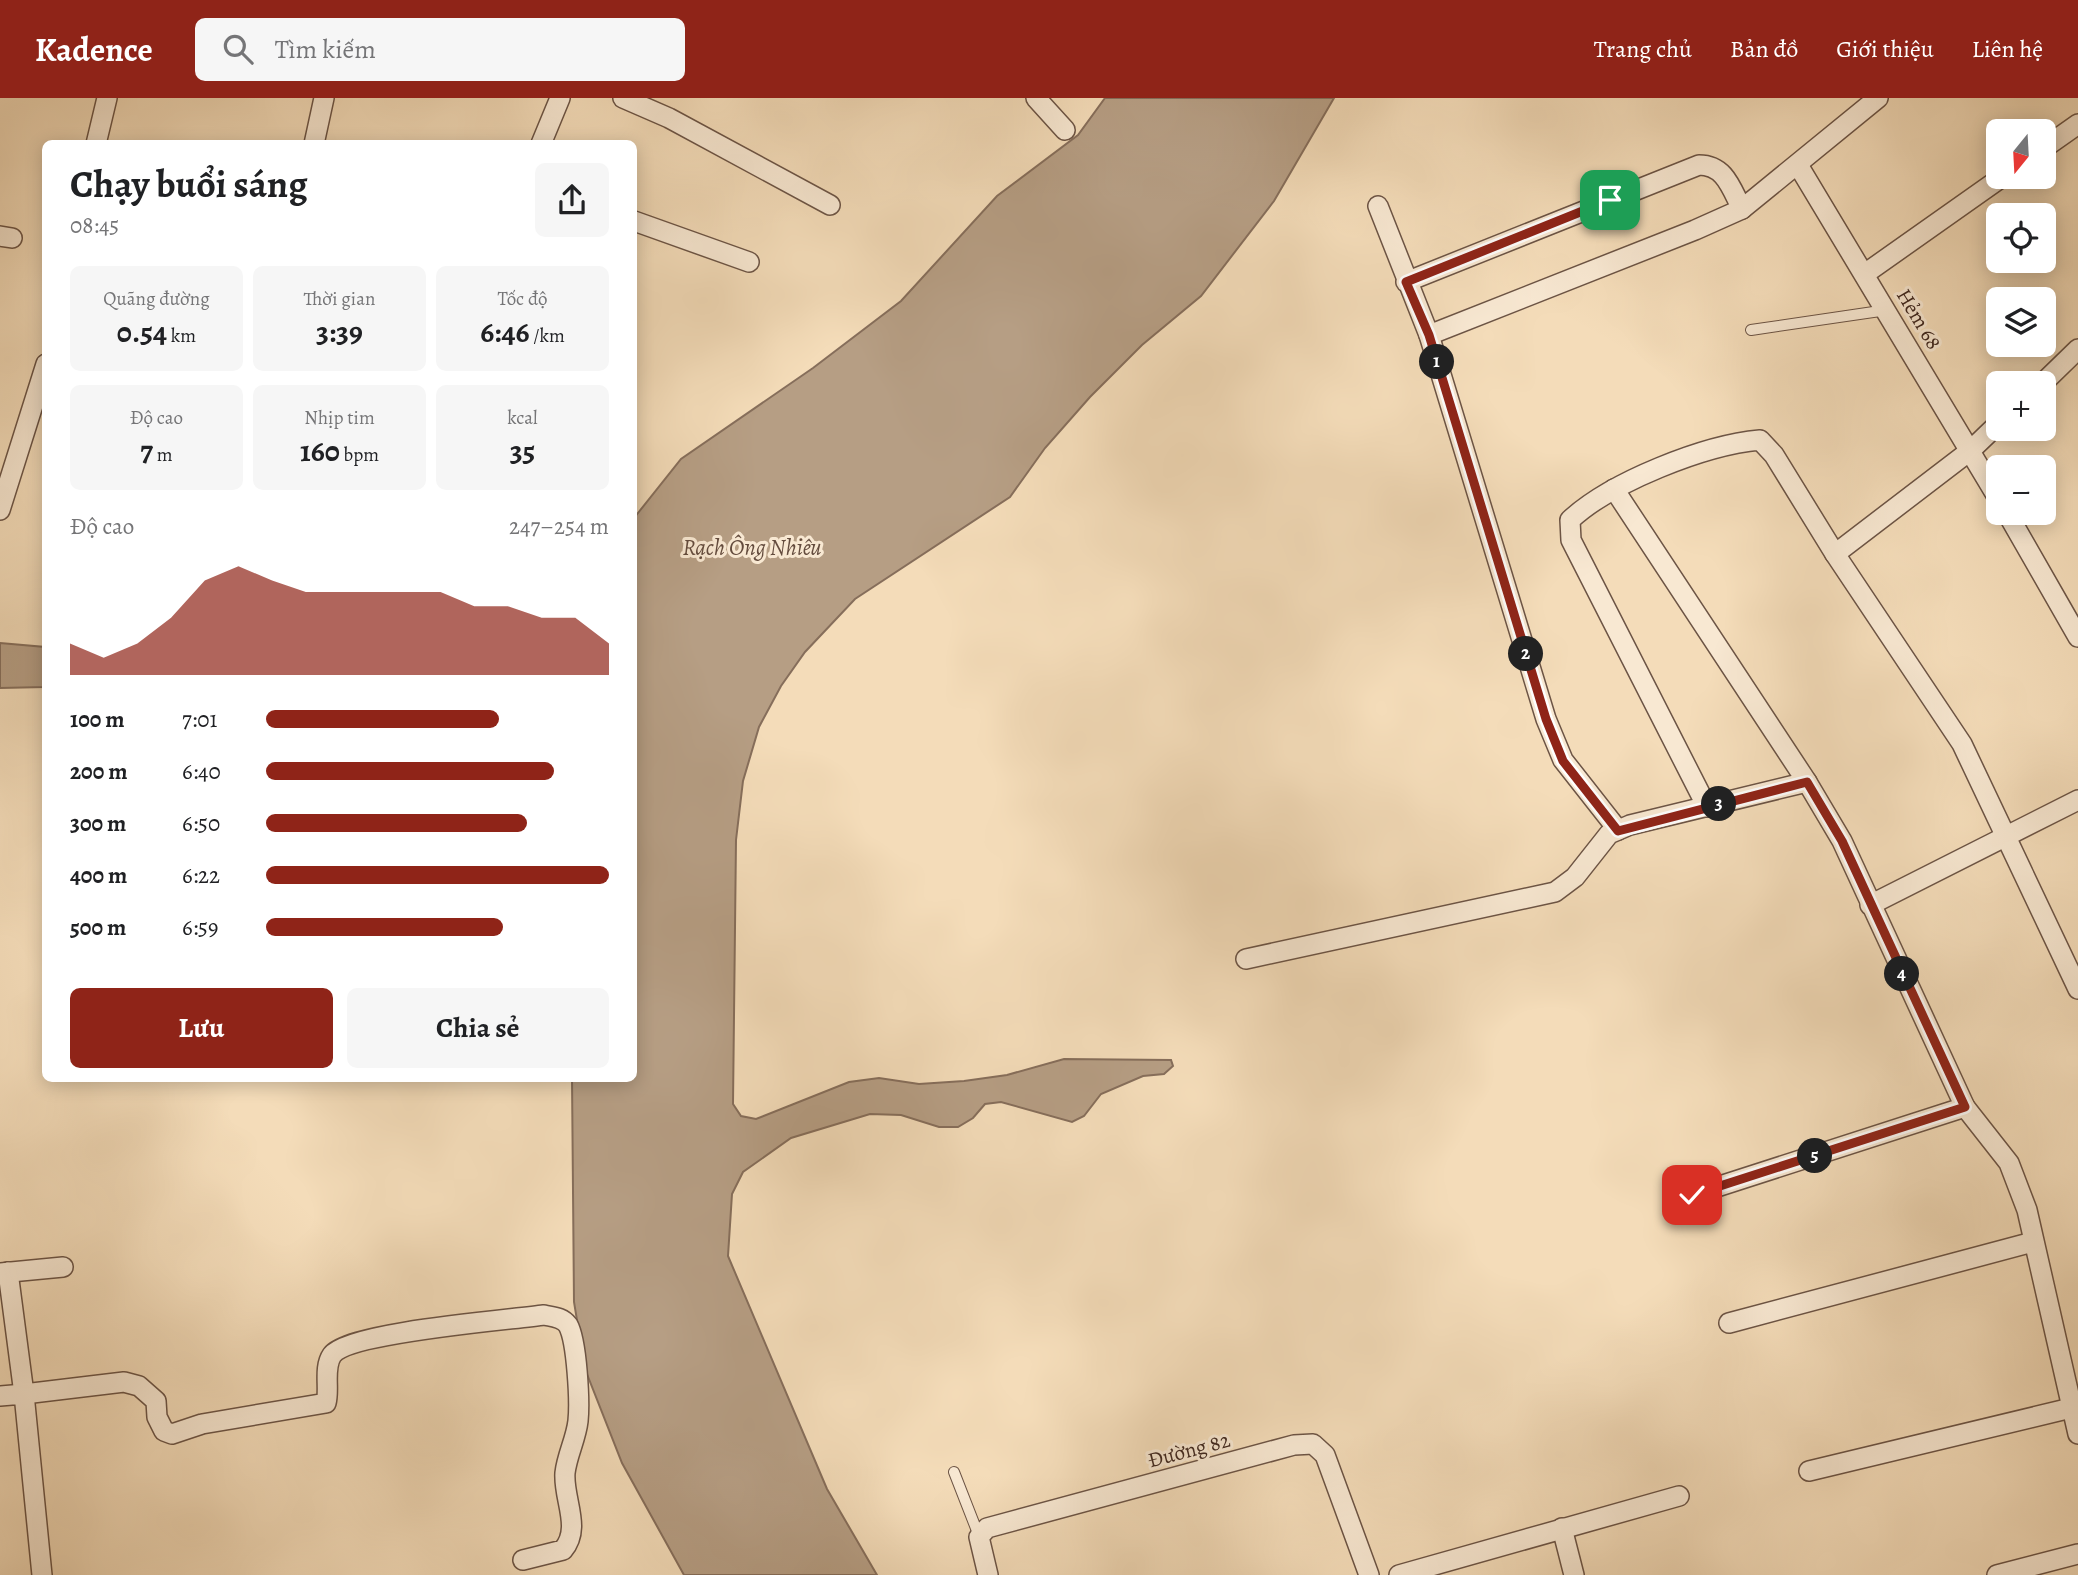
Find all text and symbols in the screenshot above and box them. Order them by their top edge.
search box [195,18,685,81]
text: Kadence [35,27,153,72]
icon: search [219,30,257,68]
text: Tìm kiếm [275,32,376,67]
text: Trang chủ [1594,33,1692,65]
text: Bản đồ [1730,33,1798,65]
text: Giới thiệu [1836,33,1934,65]
text: Liên hệ [1972,33,2043,65]
north arrow [1986,119,2056,189]
map controls [1986,119,2056,525]
text: Chạy buổi sáng [70,158,308,210]
button: share [535,163,609,237]
pin [1580,170,1640,230]
icon: arrive [1591,181,1629,219]
button: locate [1986,203,2056,273]
text: 08:45 [70,210,119,241]
street label: Hẻm 68 [1890,283,1948,355]
text: Quãng đường [103,286,210,312]
text: Thời gian [304,286,375,312]
text: Tốc độ [497,286,548,312]
button: layers [1986,287,2056,357]
text: 0.54 [117,312,167,352]
text: 3:39 [316,312,363,352]
text: 6:46 [480,312,530,352]
text: km [167,323,196,349]
text: /km [530,323,565,349]
pin: 1 [1420,344,1454,380]
text: 1 [1433,348,1440,374]
button: + [1986,371,2056,441]
text: Độ cao [130,405,183,431]
text: Nhịp tim [304,405,375,431]
text: kcal [507,405,538,431]
text: 7 [140,431,153,471]
text: 160 [300,431,340,471]
text: 35 [510,431,535,471]
text: m [153,442,173,468]
text: bpm [340,442,379,468]
button: − [1986,455,2056,525]
text: Độ cao [70,511,134,542]
text: 247–254 m [509,511,609,542]
water label: Rạch Ông Nhiêu [682,532,822,563]
pin: 2 [1508,636,1544,672]
text: 2 [1521,640,1530,666]
text: 100 m [70,704,125,735]
text: 7:01 [182,704,217,735]
text: 200 m [70,756,128,787]
text: 6:40 [182,756,221,787]
pin: 3 [1702,786,1736,822]
text: 3 [1714,790,1723,816]
text: 300 m [70,808,126,839]
text: 6:50 [182,808,220,839]
text: 400 m [70,860,127,891]
text: 6:22 [182,860,220,891]
text: 500 m [70,912,126,943]
text: 6:59 [182,912,218,943]
pin: 4 [1884,956,1920,992]
text: 4 [1897,960,1906,986]
button: Lưu [70,988,333,1068]
button: Chia sẻ [347,988,609,1068]
pin: 5 [1798,1138,1832,1174]
text: 5 [1810,1142,1819,1168]
pin [1662,1165,1722,1225]
icon: check [1673,1176,1711,1214]
street label: Đường 82 [1145,1426,1233,1474]

